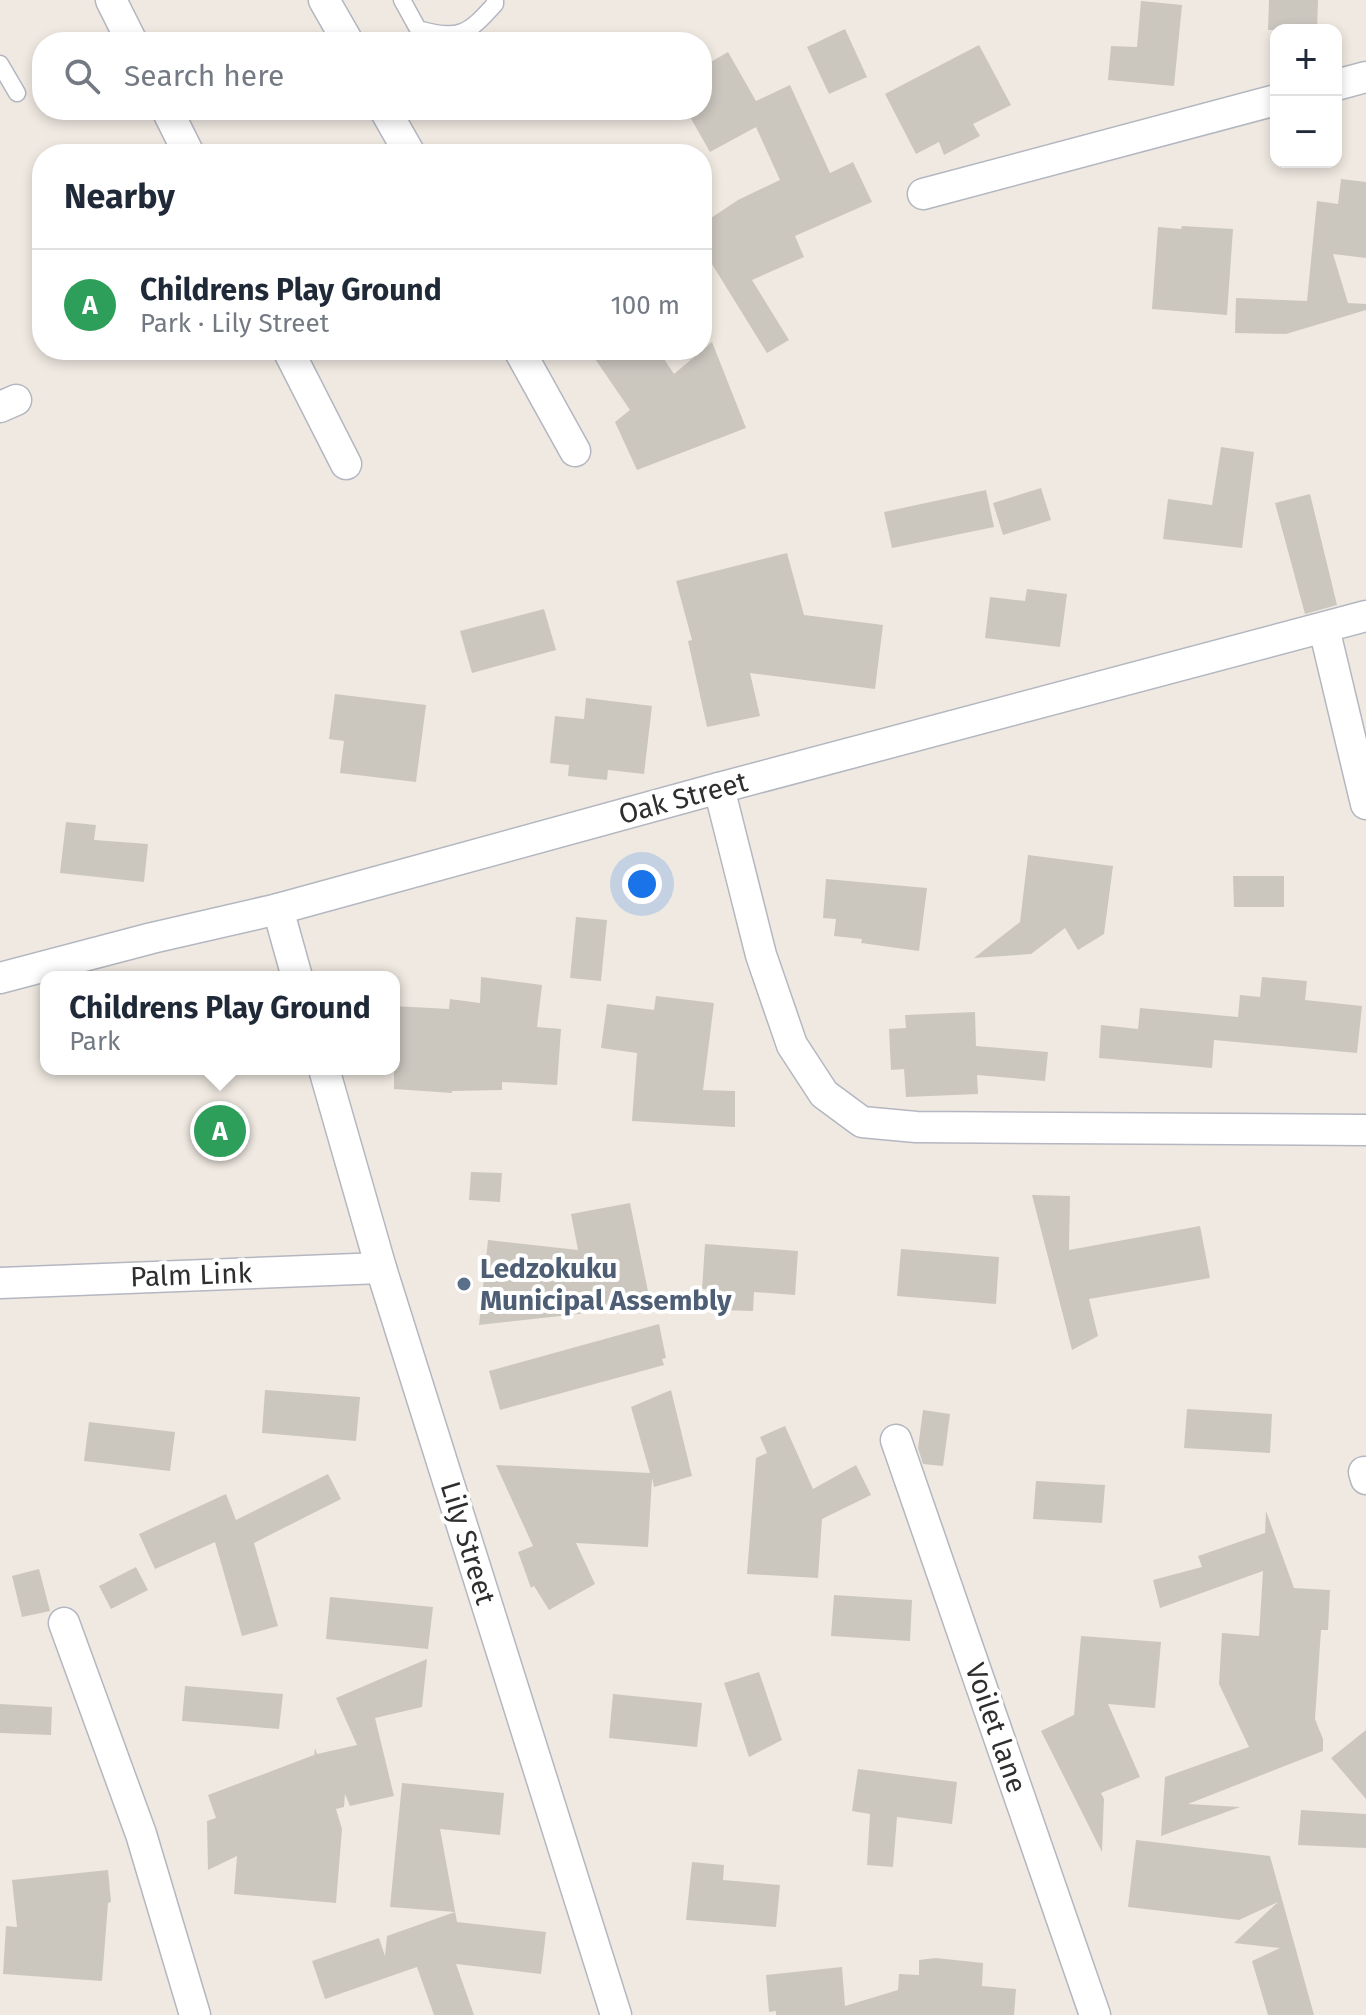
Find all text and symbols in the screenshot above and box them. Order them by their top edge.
map controls [1270,24,1342,168]
button: + [1270,24,1342,96]
search box [32,32,712,120]
icon: search [60,54,104,98]
text: Search here [124,58,284,94]
button: − [1270,96,1342,168]
text: Nearby [64,176,175,217]
text: Childrens Play Ground [140,272,442,308]
text: A [82,290,98,321]
text: 100 m [611,290,680,321]
text: Park · Lily Street [140,308,329,339]
street label: Oak Street [615,765,752,831]
your location [622,864,662,904]
popup [40,971,400,1075]
text: Childrens Play Ground [69,990,371,1026]
text: Park [69,1026,120,1057]
pin: A [194,1101,246,1161]
place label: Ledzokuku Municipal Assembly [480,1252,732,1317]
street label: Palm Link [130,1256,253,1294]
marker: Ledzokuku Municipal Assembly [455,1275,473,1293]
street label: Lily Street [434,1477,503,1609]
street label: Voilet lane [958,1659,1034,1797]

